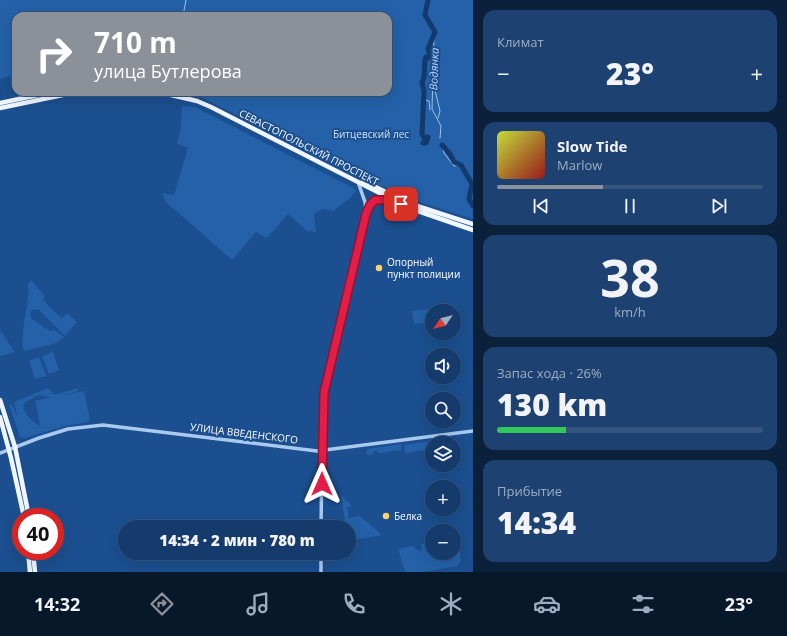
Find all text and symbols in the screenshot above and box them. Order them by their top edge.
text: 710 m [94,23,177,61]
icon: right [28,28,80,80]
text: Климат [497,33,544,51]
water label: Водянка [425,47,442,91]
text: 23° [606,53,654,94]
text: − [497,58,510,88]
text: + [750,58,763,88]
text: улица Бутлерова [94,59,242,83]
street label: СЕВАСТОПОЛЬСКИЙ ПРОСПЕКТ [237,106,382,189]
park label: Битцевский лес [333,127,409,141]
text: Slow Tide [557,136,627,156]
text: Marlow [557,156,602,174]
pin [384,187,418,221]
icon: arrive [390,193,412,215]
icon: previous [530,195,552,217]
icon: pause [619,195,641,217]
icon: next [708,195,730,217]
text: 38 [600,241,660,312]
place label: Опорный пункт полиции [387,255,460,281]
marker: Опорный пункт полиции [374,263,384,273]
text: km/h [614,303,646,321]
north arrow [425,304,461,340]
map controls [425,304,461,560]
button: sound [425,348,461,384]
text: Запас хода · 26% [497,364,602,382]
text: 130 km [497,384,607,425]
button: search [425,392,461,428]
street label: УЛИЦА ВВЕДЕНСКОГО [189,419,299,447]
button: layers [425,436,461,472]
position arrow [301,463,343,505]
button: + [425,480,461,516]
text: Прибытие [497,482,562,500]
text: 14:34 [497,502,576,543]
speed limit sign: 40 [12,508,64,560]
place label: Белка [394,509,422,523]
marker: Белка [381,511,391,521]
button: − [425,524,461,560]
text: 14:34 · 2 мин · 780 m [159,530,315,550]
icon: directions [148,590,176,618]
icon: music [244,590,272,618]
icon: phone [340,590,368,618]
icon: climate [437,590,465,618]
icon: car [533,590,561,618]
icon: filters [629,590,657,618]
text: 14:32 [34,592,80,616]
text: 23° [725,592,753,616]

